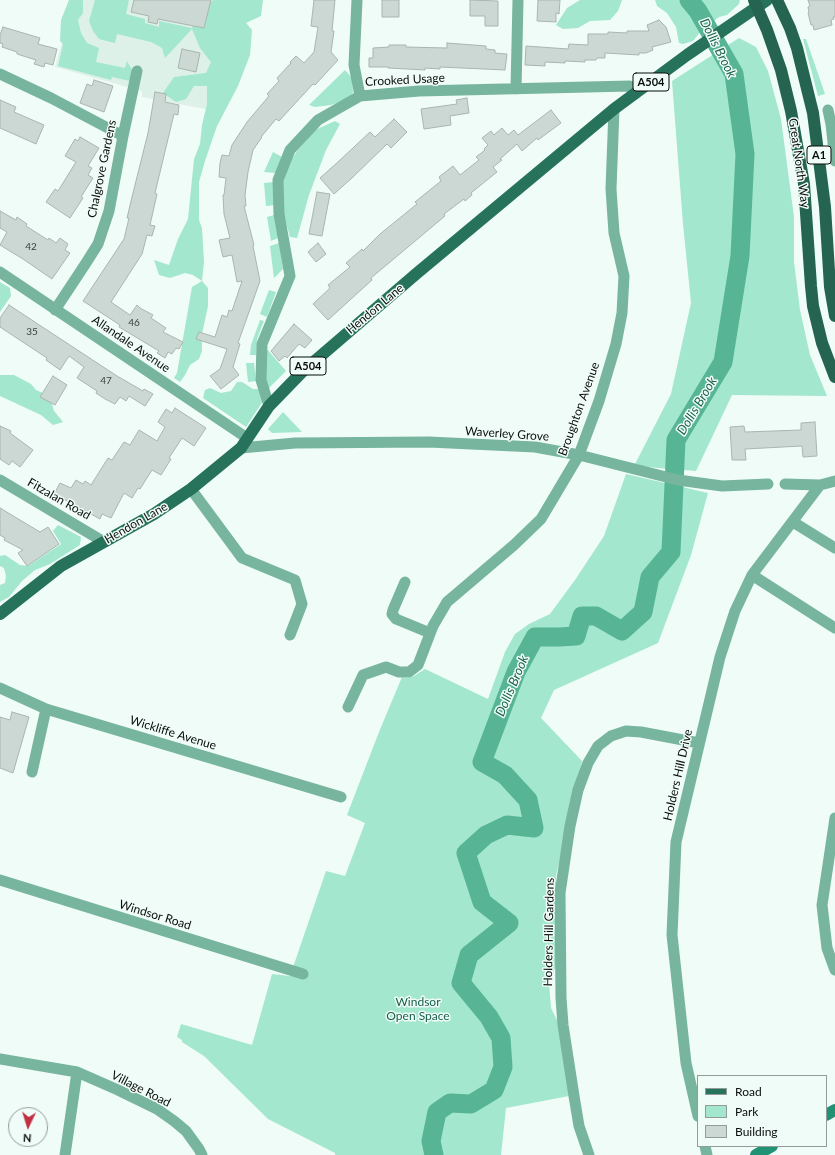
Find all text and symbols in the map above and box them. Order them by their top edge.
water label: Dollis Brook [696,16,740,80]
street label: Crooked Usage [365,71,445,89]
road number: A504 [633,73,669,91]
street label: Great North Way [786,117,812,209]
street label: Chalgrove Gardens [85,119,119,219]
road number: A1 [807,146,831,164]
house number: 42 [25,241,37,253]
street label: Hendon Lane [343,281,407,337]
street label: Allandale Avenue [89,313,173,375]
house number: 46 [128,317,140,329]
house number: 35 [26,326,38,338]
road number: A504 [290,357,326,375]
street label: Broughton Avenue [555,360,603,458]
water label: Dollis Brook [674,374,720,438]
house number: 47 [100,375,112,387]
street label: Waverley Grove [464,424,550,444]
street label: Fitzalan Road [25,475,93,523]
street label: Hendon Lane [102,499,170,547]
water label: Dollis Brook [492,653,532,719]
street label: Wickliffe Avenue [128,713,218,753]
street label: Holders Hill Drive [660,728,696,822]
street label: Holders Hill Gardens [541,878,557,986]
street label: Windsor Road [117,897,193,933]
park label: Windsor Open Space [386,995,450,1023]
street label: Village Road [109,1068,173,1110]
legend [697,1075,827,1147]
text: Road [735,1084,762,1099]
text: Park [735,1104,758,1119]
north arrow [8,1107,48,1147]
text: Building [735,1124,778,1139]
text: N [23,1132,32,1145]

